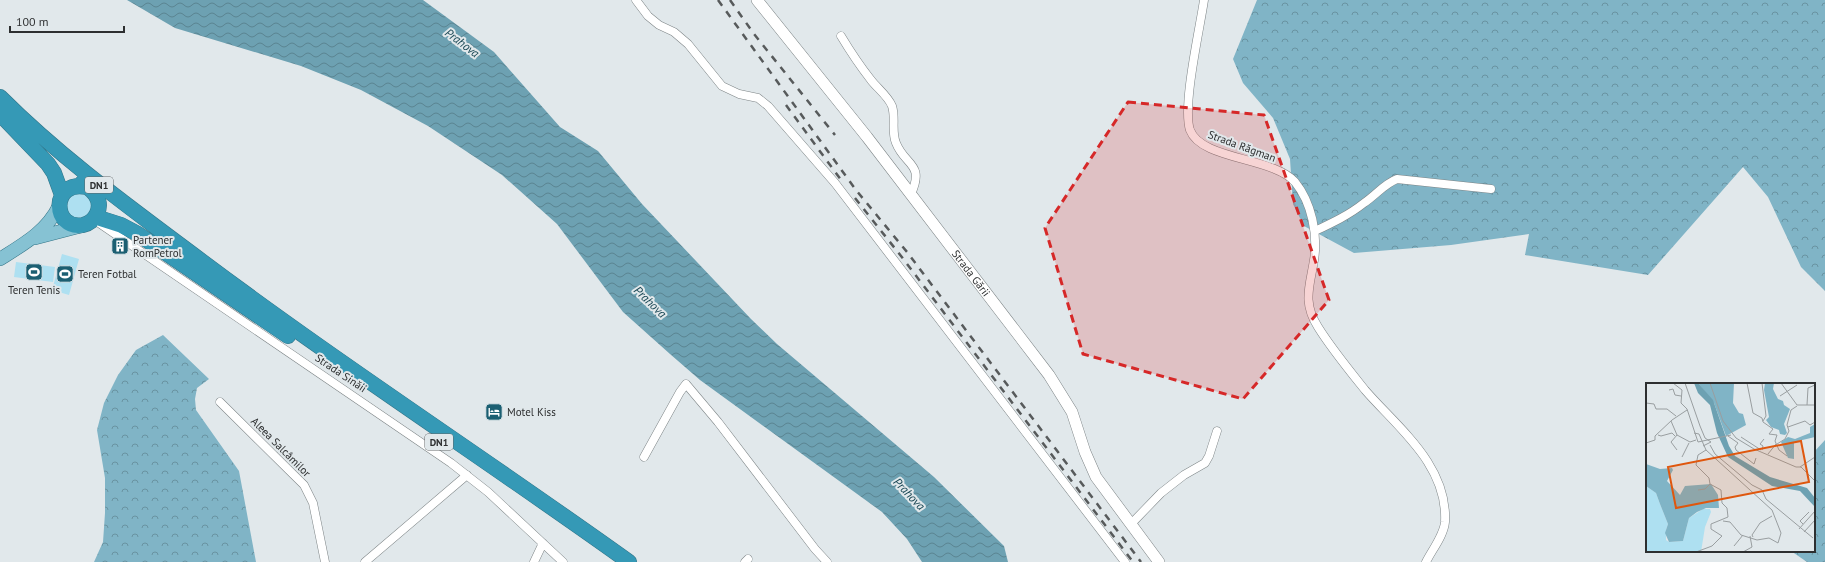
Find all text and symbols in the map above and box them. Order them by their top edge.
scale bar [10,8,124,34]
text: 100 m [16,14,49,29]
water label: Prahova [442,25,483,60]
street label: Strada Răgman [1206,127,1278,165]
road number: DN1 [85,177,113,193]
place label: Partener RomPetrol [133,233,183,260]
building icon: Partener RomPetrol [110,236,130,256]
street label: Strada Gării [949,247,993,299]
sports icon: Teren Tenis [24,262,44,282]
sports icon: Teren Fotbal [55,264,75,284]
place label: Teren Fotbal [78,267,137,281]
place label: Teren Tenis [8,283,60,297]
water label: Prahova [631,283,670,321]
street label: Strada Sinăii [313,351,370,395]
inset map [1646,383,1815,552]
hotel icon: Motel Kiss [484,402,504,422]
place label: Motel Kiss [507,405,556,419]
street label: Aleea Salcâmilor [248,414,314,480]
road number: DN1 [425,434,453,450]
water label: Prahova [890,474,928,513]

